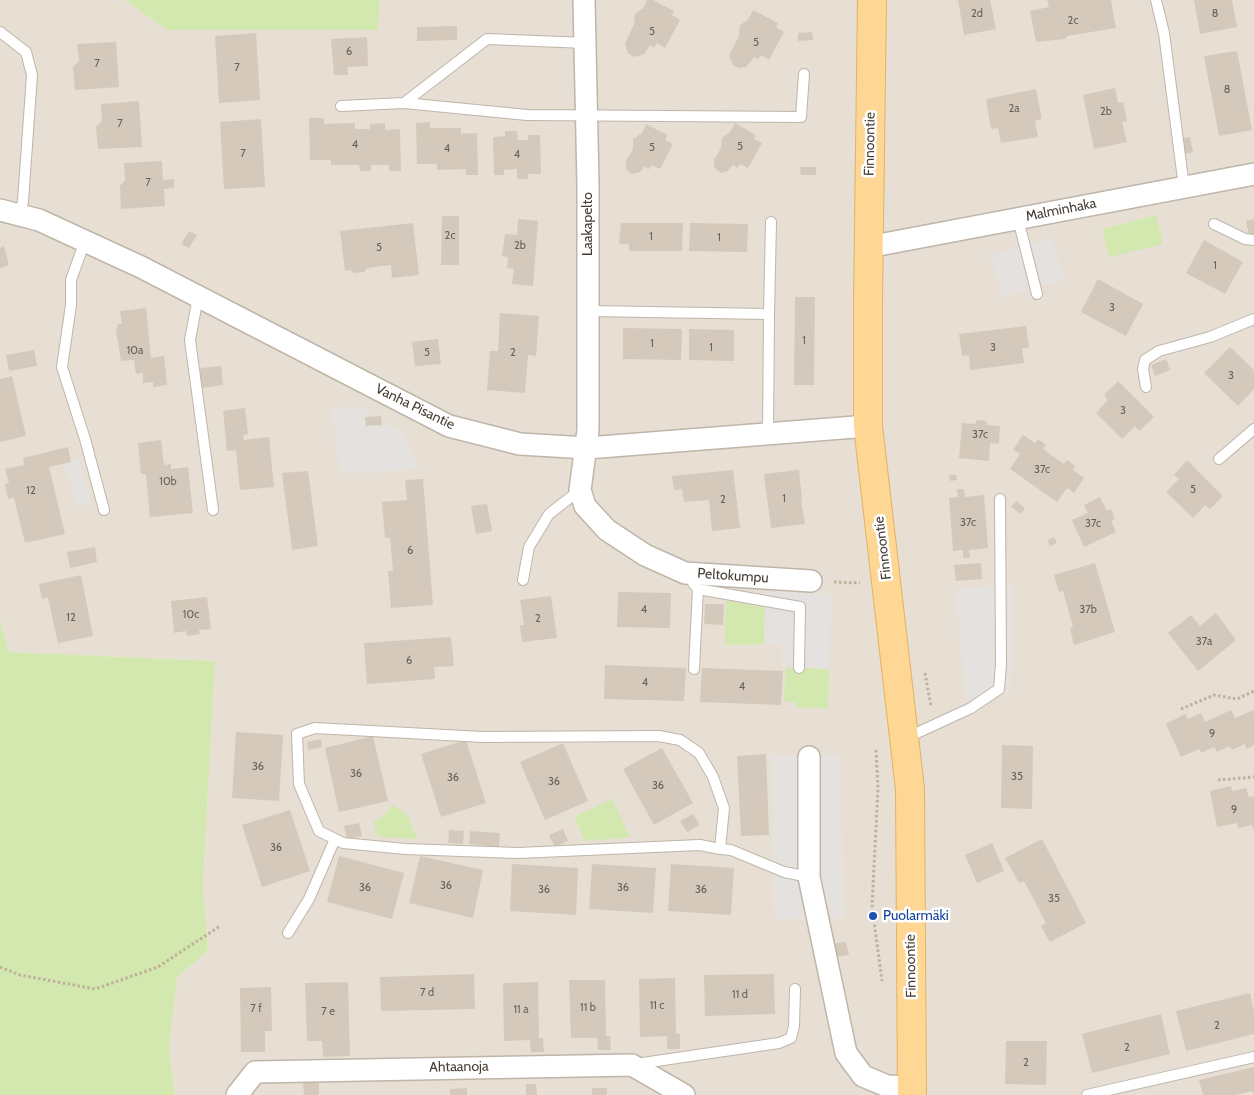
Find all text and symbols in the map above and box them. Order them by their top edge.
house number: 2d [971,7,983,21]
house number: 8 [1212,7,1218,21]
house number: 2c [1068,14,1078,28]
house number: 5 [649,25,655,39]
house number: 5 [753,36,759,50]
house number: 6 [346,45,352,59]
house number: 7 [94,57,100,71]
house number: 7 [234,61,240,75]
house number: 8 [1224,83,1230,97]
house number: 2a [1008,102,1020,116]
house number: 2b [1100,105,1112,119]
street label: Finnoontie [861,112,879,176]
house number: 7 [117,117,123,131]
house number: 4 [352,138,358,152]
house number: 5 [737,140,743,154]
house number: 5 [649,141,655,155]
house number: 4 [444,142,450,156]
house number: 7 [240,147,246,161]
house number: 4 [514,148,520,162]
house number: 7 [145,176,151,190]
street label: Laakapelto [580,192,596,256]
street label: Malminhaka [1024,195,1098,225]
house number: 2c [445,229,455,243]
house number: 1 [649,230,653,244]
house number: 1 [717,231,721,245]
house number: 2b [514,239,526,253]
house number: 5 [376,241,382,255]
house number: 1 [1213,259,1217,273]
house number: 3 [1109,301,1115,315]
house number: 1 [802,334,806,348]
house number: 1 [650,337,654,351]
house number: 1 [709,341,713,355]
house number: 3 [990,341,996,355]
house number: 10a [127,344,143,358]
house number: 5 [424,346,430,360]
house number: 2 [510,346,516,360]
house number: 3 [1228,369,1234,383]
street label: Vanha Pisantie [373,381,457,433]
house number: 3 [1120,404,1126,418]
house number: 37c [972,428,988,442]
house number: 37c [1034,463,1050,477]
house number: 10b [159,475,177,489]
house number: 5 [1190,483,1196,497]
house number: 12 [26,484,36,498]
house number: 1 [782,492,786,506]
house number: 2 [720,493,726,507]
street label: Finnoontie [871,515,895,581]
house number: 37c [960,516,976,530]
house number: 37c [1085,517,1101,531]
house number: 6 [407,544,413,558]
street label: Peltokumpu [697,565,769,587]
house number: 4 [641,603,647,617]
house number: 37b [1079,603,1097,617]
house number: 10c [183,608,199,622]
house number: 12 [66,611,76,625]
house number: 2 [535,612,541,626]
house number: 37a [1196,635,1212,649]
house number: 6 [406,654,412,668]
house number: 4 [642,676,648,690]
house number: 4 [739,680,745,694]
house number: 9 [1209,727,1215,741]
house number: 36 [252,760,264,774]
house number: 36 [350,767,362,781]
house number: 35 [1011,770,1023,784]
house number: 36 [447,771,459,785]
house number: 36 [548,775,560,789]
house number: 36 [652,779,664,793]
house number: 9 [1231,803,1237,817]
house number: 36 [270,841,282,855]
house number: 36 [440,879,452,893]
house number: 36 [359,881,371,895]
house number: 36 [617,881,629,895]
house number: 36 [538,883,550,897]
house number: 36 [695,883,707,897]
house number: 35 [1048,892,1060,906]
place label: Puolarmäki [883,908,949,924]
marker: Puolarmäki [867,910,879,922]
street label: Finnoontie [902,934,920,998]
house number: 7 d [420,986,434,1000]
house number: 11 d [732,988,748,1002]
house number: 11 c [650,999,664,1013]
house number: 11 b [580,1001,596,1015]
house number: 7 f [250,1002,262,1016]
house number: 11 a [514,1003,528,1017]
house number: 7 e [321,1005,335,1019]
house number: 2 [1214,1019,1220,1033]
house number: 2 [1124,1041,1130,1055]
house number: 2 [1023,1056,1029,1070]
street label: Ahtaanoja [429,1058,489,1076]

